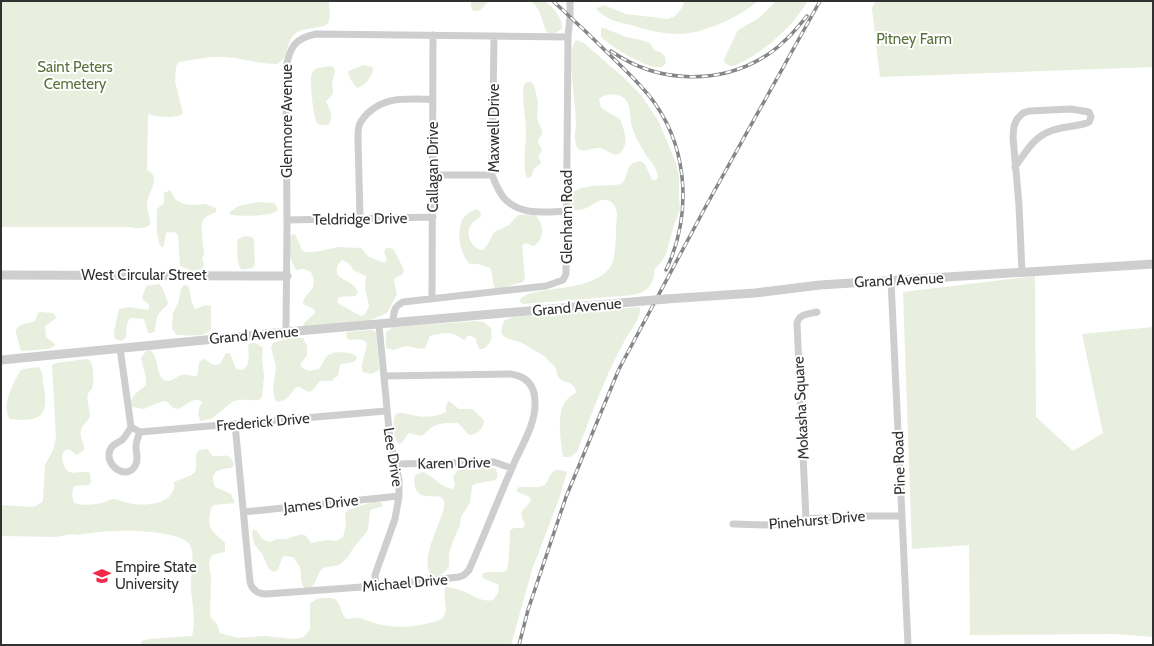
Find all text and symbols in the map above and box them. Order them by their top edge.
park label: Pitney Farm [876,30,952,48]
park label: Saint Peters Cemetery [37,58,113,93]
street label: Glenmore Avenue [278,64,296,178]
street label: Maxwell Drive [485,83,503,172]
street label: Callagan Drive [424,121,442,212]
street label: Glenham Road [558,170,576,264]
street label: Teldridge Drive [312,209,408,229]
street label: West Circular Street [81,266,207,284]
street label: Grand Avenue [854,269,944,291]
street label: Grand Avenue [532,294,623,320]
street label: Grand Avenue [209,322,300,348]
street label: Mokasha Square [789,356,813,460]
street label: Frederick Drive [215,409,311,435]
street label: Lee Drive [379,426,407,488]
street label: Pine Road [889,431,909,495]
street label: Karen Drive [417,453,491,473]
street label: James Drive [282,491,360,517]
street label: Pinehurst Drive [768,507,866,533]
place label: Empire State University [115,558,197,593]
school or university icon: Empire State University [92,566,112,586]
street label: Michael Drive [362,570,449,596]

